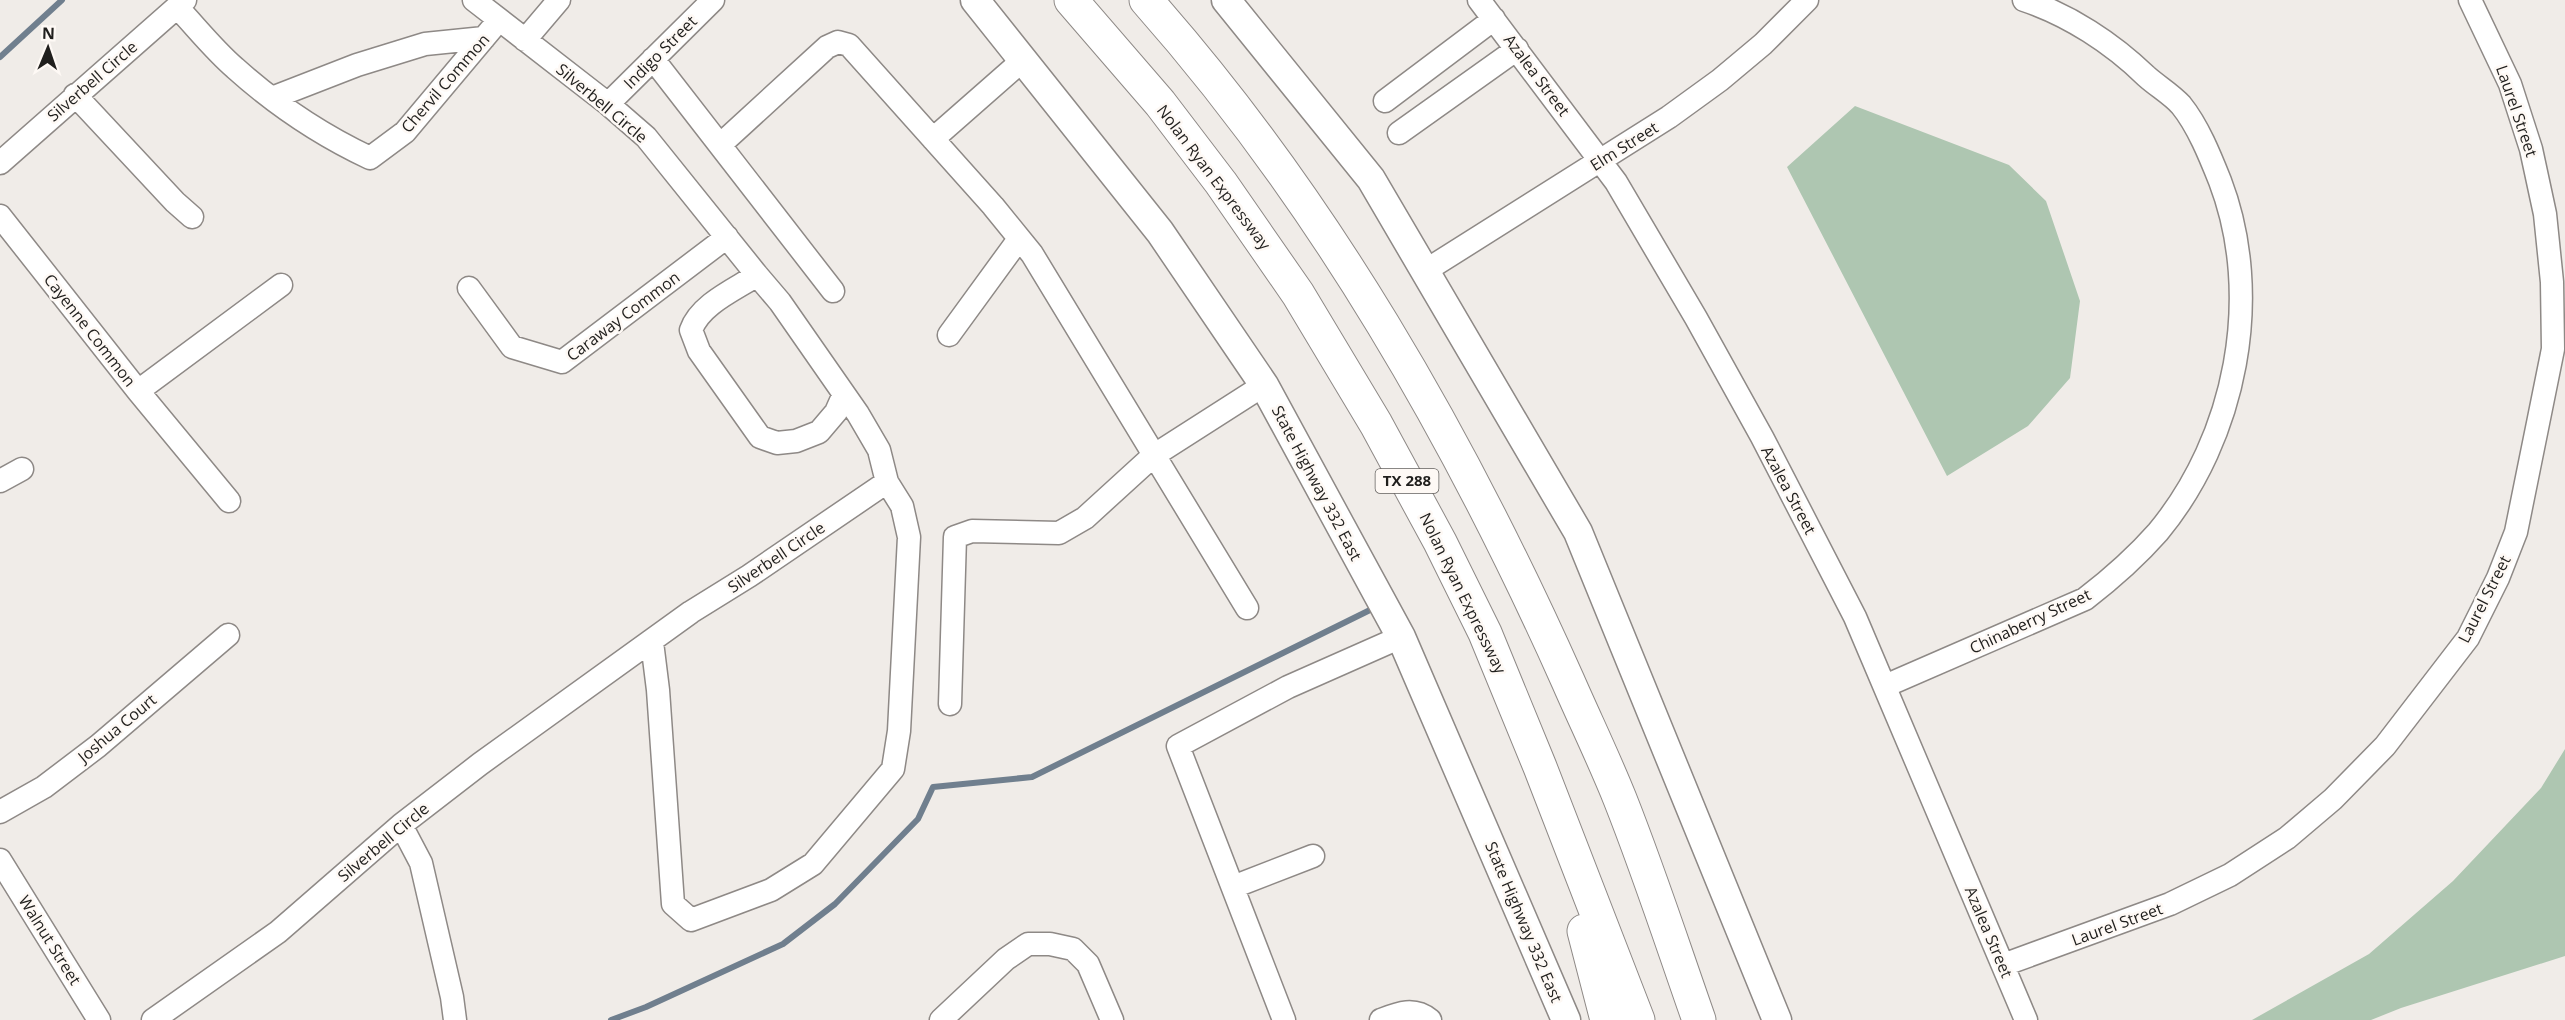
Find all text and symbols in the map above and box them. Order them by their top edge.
street label: Indigo Street [619,10,702,93]
north arrow [18,18,78,78]
text: N [42,22,55,44]
street label: Chervil Common [396,29,494,137]
street label: Azalea Street [1499,30,1575,121]
street label: Silverbell Circle [42,36,142,126]
street label: Silverbell Circle [552,58,652,148]
street label: Laurel Street [2491,62,2543,160]
street label: Nolan Ryan Expressway [1152,100,1276,255]
street label: Elm Street [1586,116,1663,176]
street label: Caraway Common [562,266,684,366]
street label: Cayenne Common [39,269,141,391]
street label: State Highway 332 East [1267,402,1367,565]
street label: Azalea Street [1756,442,1822,538]
road number: TX 288 [1376,469,1438,493]
street label: Nolan Ryan Expressway [1414,509,1512,678]
street label: Silverbell Circle [723,516,829,598]
street label: Laurel Street [2453,551,2516,647]
street label: Chinaberry Street [1966,583,2094,659]
street label: Joshua Court [72,689,161,769]
street label: Silverbell Circle [333,797,433,887]
street label: State Highway 332 East [1480,838,1568,1006]
street label: Azalea Street [1960,883,2018,981]
street label: Walnut Street [14,891,86,989]
street label: Laurel Street [2068,897,2166,951]

